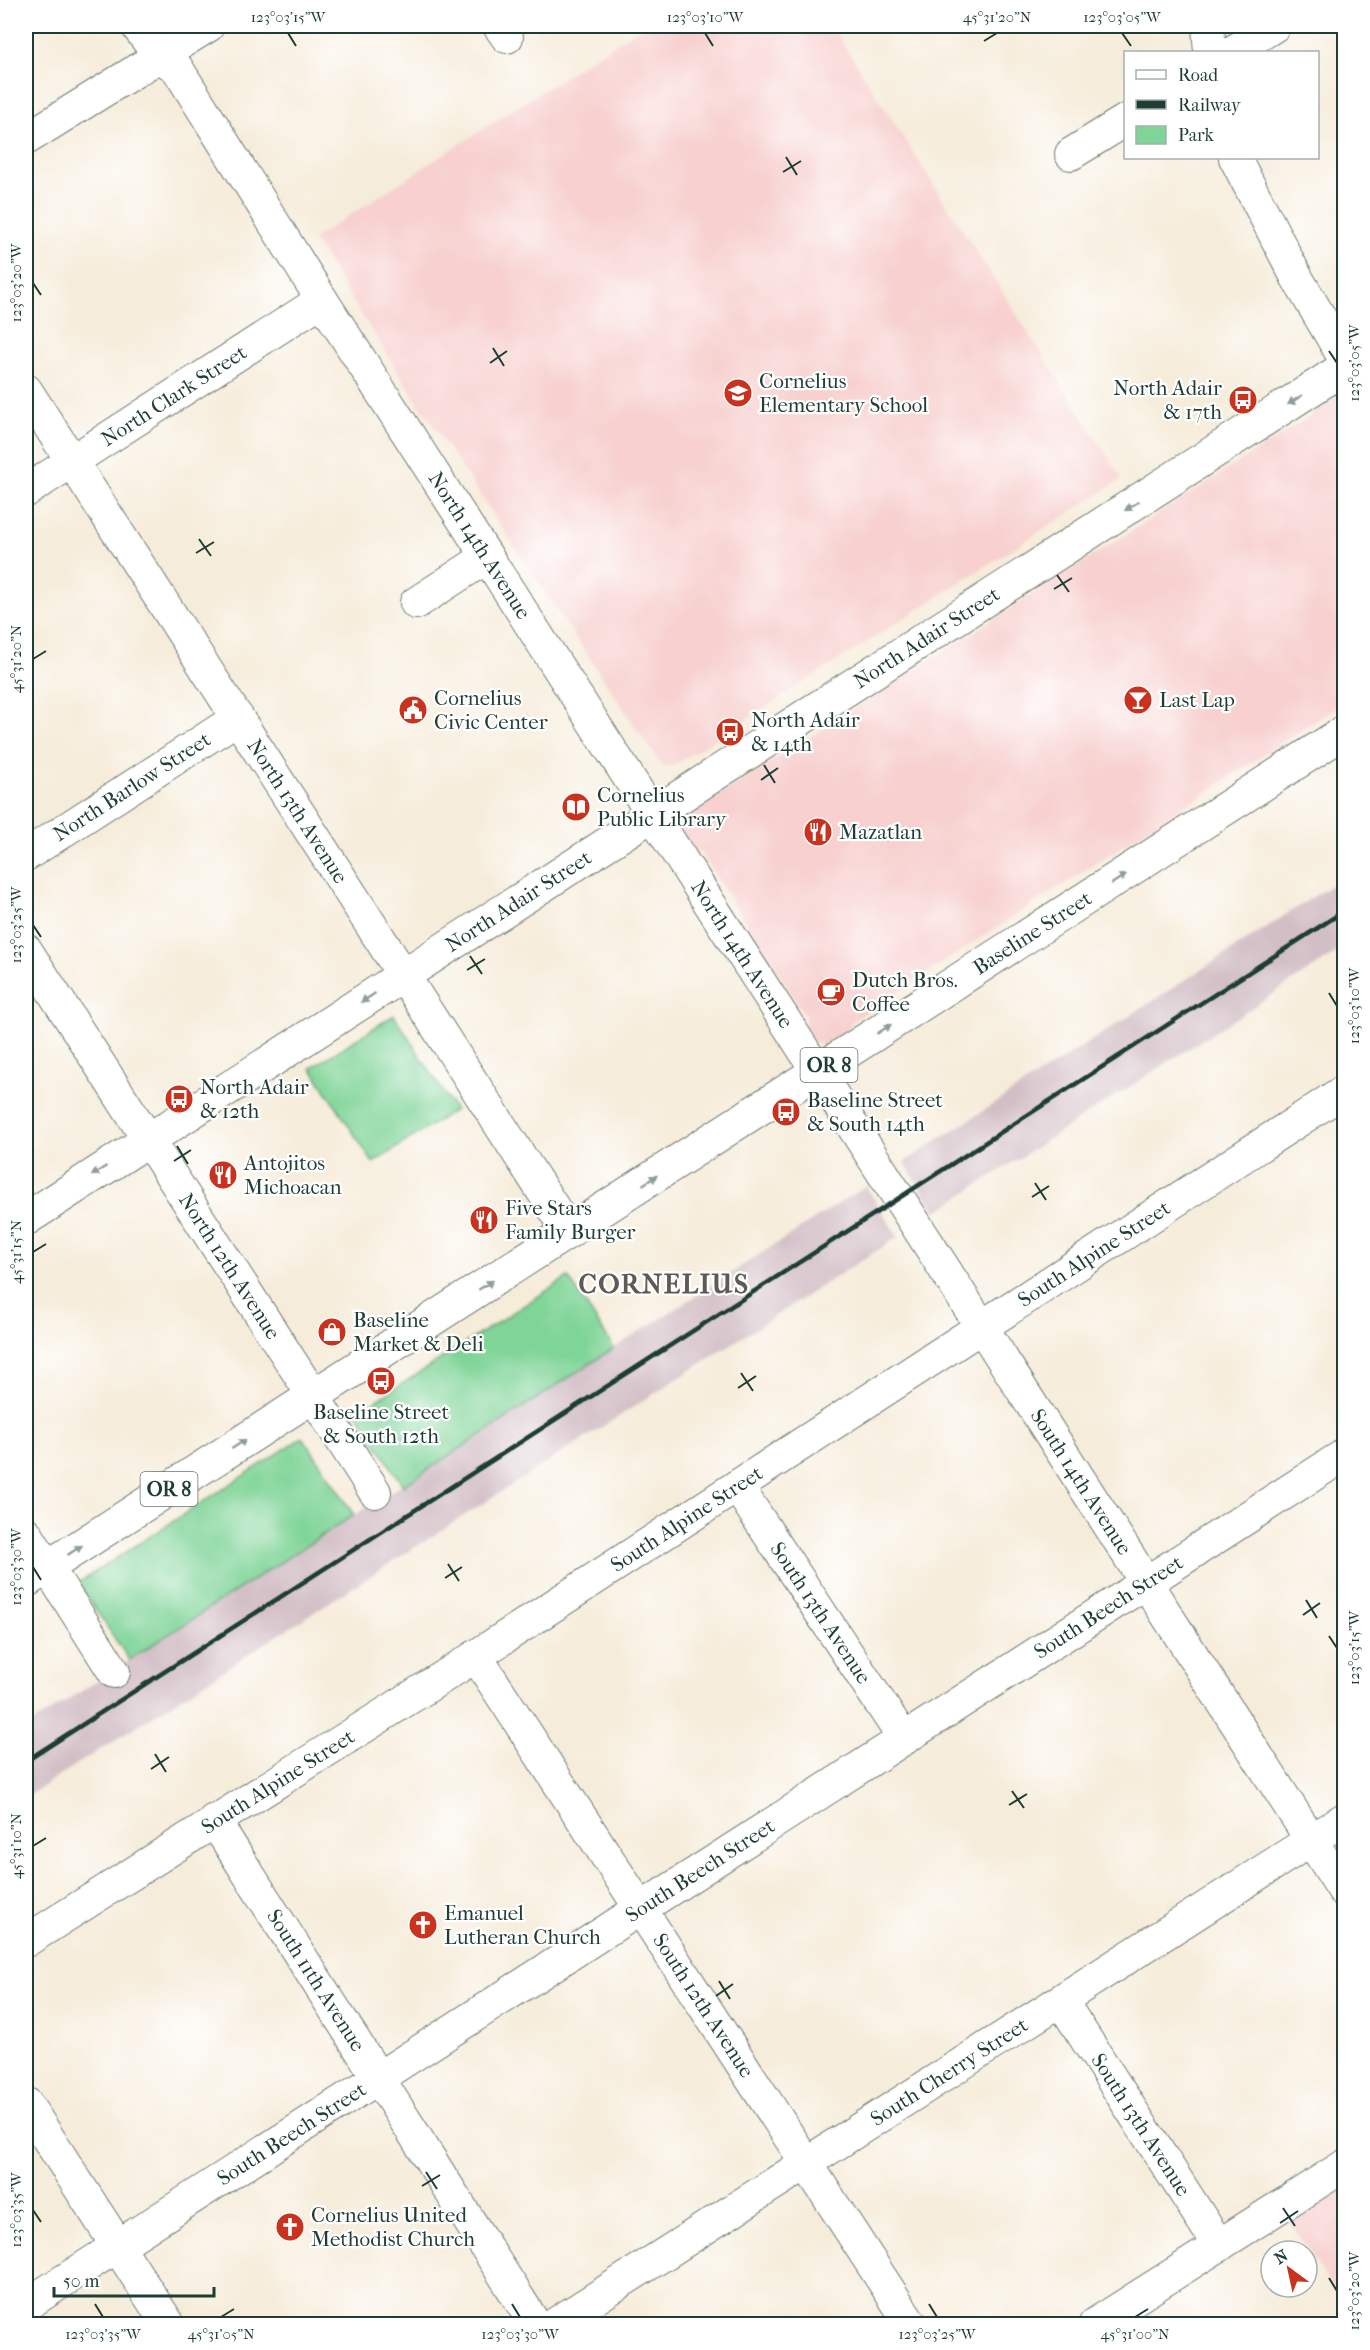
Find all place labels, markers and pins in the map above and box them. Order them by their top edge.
place label: Cornelius Elementary School [759,369,928,417]
place label: North Adair & 17th [1113,376,1222,424]
school or university icon: Cornelius Elementary School [722,377,754,409]
bus stop icon: North Adair & 17th [1227,384,1259,416]
bar icon: Last Lap [1122,684,1154,716]
place label: Cornelius Civic Center [434,686,548,734]
place label: Last Lap [1159,688,1235,712]
public building icon: Cornelius Civic Center [397,694,429,726]
place label: North Adair & 14th [751,708,860,756]
bus stop icon: North Adair & 14th [714,716,746,748]
place label: Cornelius Public Library [597,783,727,831]
library icon: Cornelius Public Library [560,791,592,823]
restaurant icon: Mazatlan [802,816,834,848]
place label: Mazatlan [839,820,922,844]
place label: Dutch Bros. Coffee [852,968,958,1016]
cafe icon: Dutch Bros. Coffee [815,976,847,1008]
place label: North Adair & 12th [200,1075,309,1123]
bus stop icon: North Adair & 12th [163,1083,195,1115]
place label: Baseline Street & South 14th [807,1088,943,1136]
bus stop icon: Baseline Street & South 14th [770,1096,802,1128]
place label: Antojitos Michoacan [243,1151,342,1199]
restaurant icon: Antojitos Michoacan [207,1159,239,1191]
place label: Five Stars Family Burger [505,1196,636,1244]
restaurant icon: Five Stars Family Burger [468,1204,500,1236]
place label: Baseline Market & Deli [353,1308,484,1356]
shop icon: Baseline Market & Deli [316,1316,348,1348]
bus stop icon: Baseline Street & South 12th [365,1365,397,1397]
place label: Baseline Street & South 12th [313,1400,449,1448]
place label: Emanuel Lutheran Church [444,1901,601,1949]
church icon: Emanuel Lutheran Church [407,1909,439,1941]
place label: Cornelius United Methodist Church [311,2203,475,2251]
church icon: Cornelius United Methodist Church [274,2211,306,2243]

